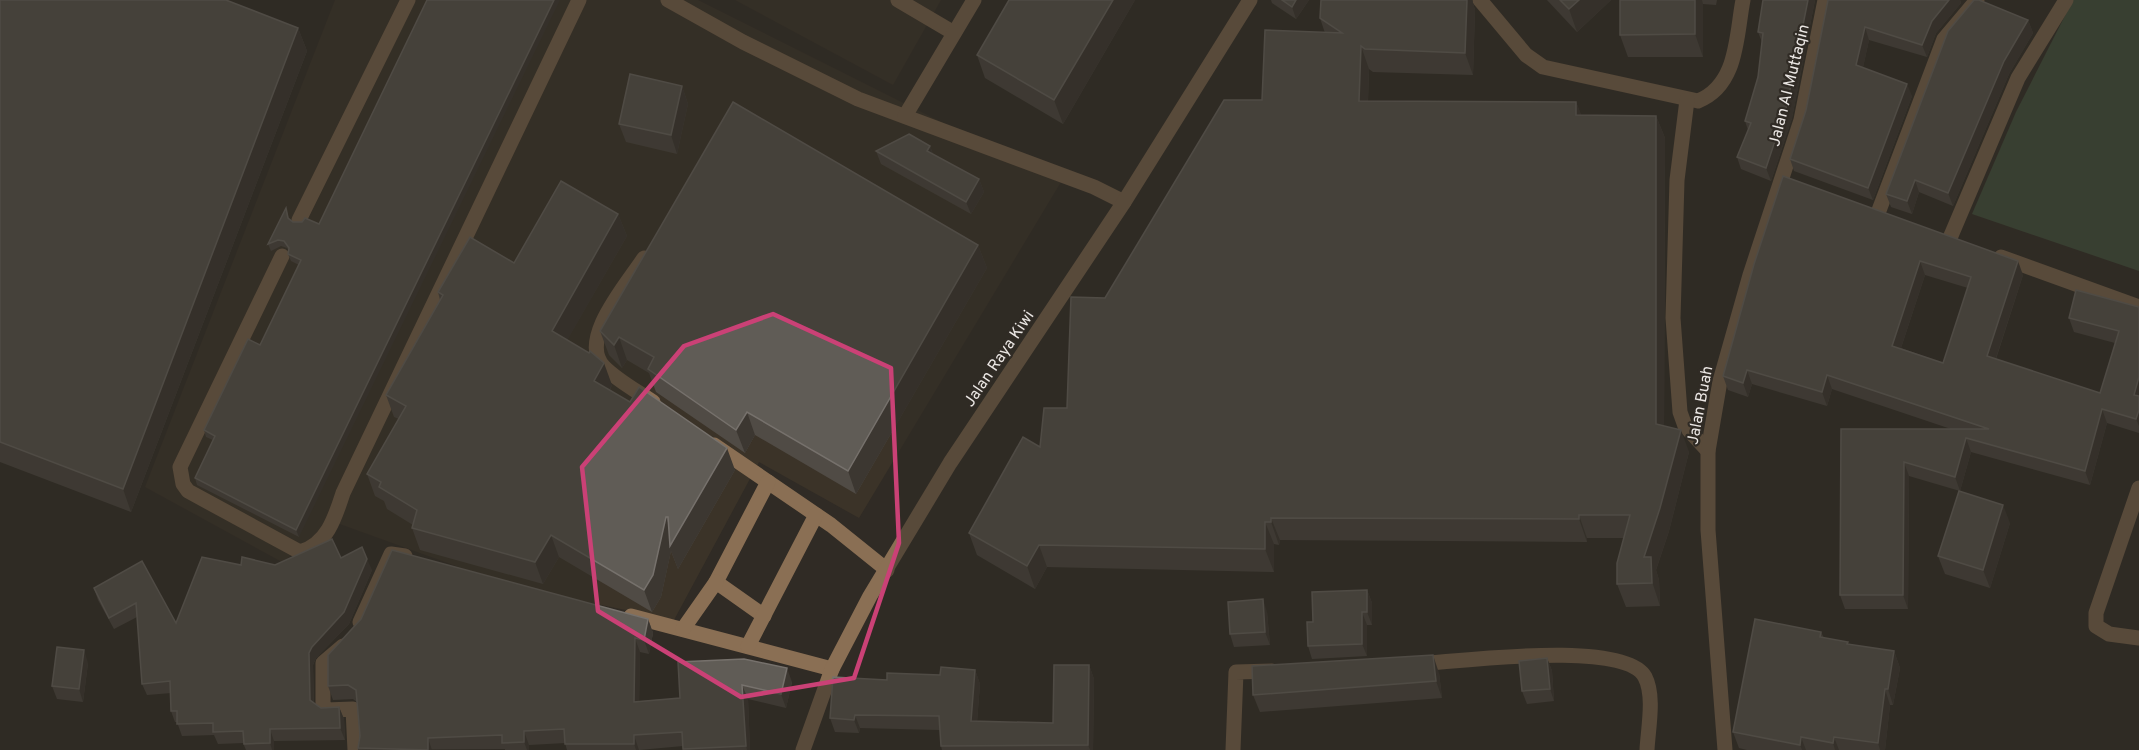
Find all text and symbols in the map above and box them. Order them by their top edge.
street label: Jalan Al Muttaqin [1765,22,1815,149]
street label: Jalan Raya Kiwi [960,307,1039,411]
street label: Jalan Buah [1684,364,1718,446]

